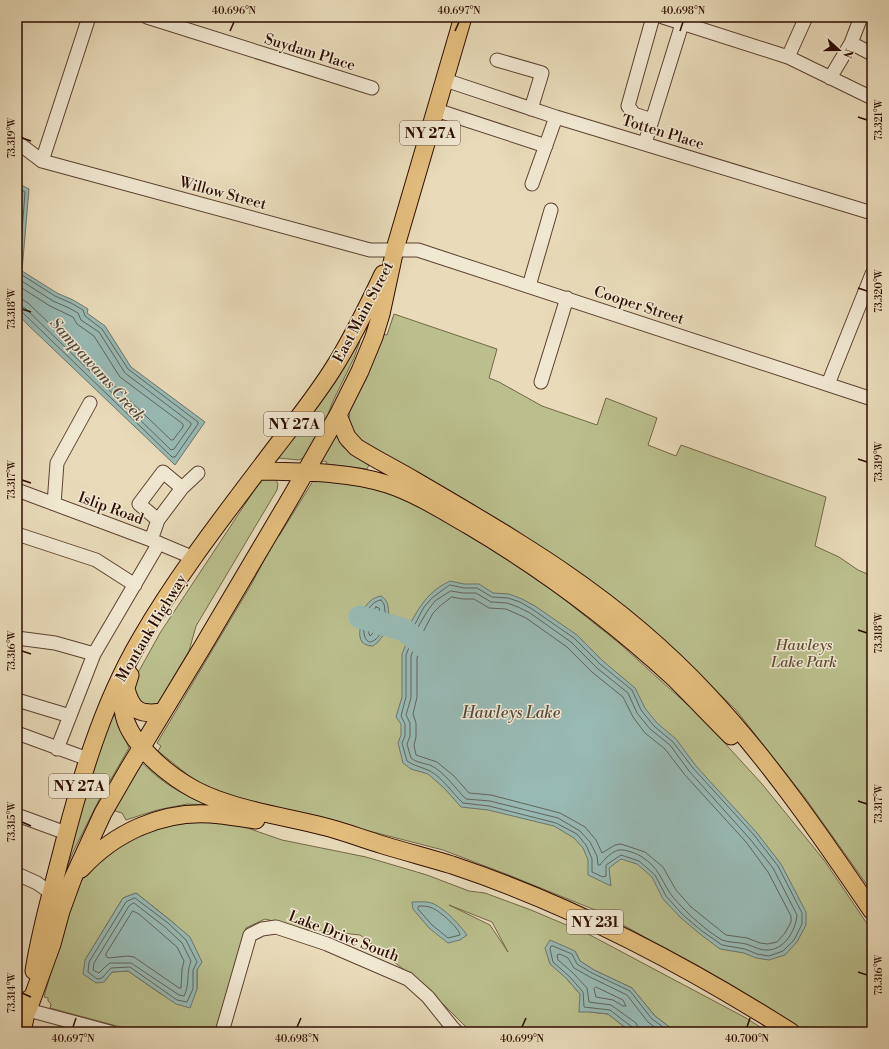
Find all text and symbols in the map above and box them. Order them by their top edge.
text: 40.696°N [212,5,257,17]
text: 40.697°N [437,5,481,17]
text: 40.698°N [661,5,706,17]
street label: Suydam Place [262,30,358,75]
north arrow [819,30,859,70]
text: N [839,47,855,60]
text: 73.321°W [873,99,885,141]
street label: Totten Place [619,111,706,154]
text: 73.319°W [6,117,18,158]
road number: NY 27A [400,121,460,145]
street label: Willow Street [176,173,269,214]
street label: East Main Street [329,258,398,366]
text: 73.320°W [873,268,885,313]
street label: Cooper Street [591,282,687,329]
text: 73.318°W [6,288,18,329]
water label: Sampawams Creek [45,313,149,426]
road number: NY 27A [264,412,324,436]
text: 73.319°W [873,441,885,482]
text: 73.317°W [6,459,18,500]
street label: Islip Road [76,488,147,529]
street label: Montauk Highway [112,570,191,685]
text: 73.318°W [873,612,885,653]
text: 73.316°W [6,630,18,671]
park label: Hawleys Lake Park [770,636,837,672]
water label: Hawleys Lake [461,703,561,723]
road number: NY 27A [49,774,109,798]
text: 73.317°W [873,783,885,824]
text: 73.315°W [6,801,18,842]
street label: Lake Drive South [286,907,402,966]
road number: NY 231 [567,910,623,934]
text: 73.316°W [873,954,885,995]
text: 73.314°W [6,972,18,1013]
text: 40.697°N [51,1033,95,1045]
text: 40.698°N [275,1033,320,1045]
text: 40.699°N [500,1033,545,1045]
text: 40.700°N [725,1033,770,1045]

